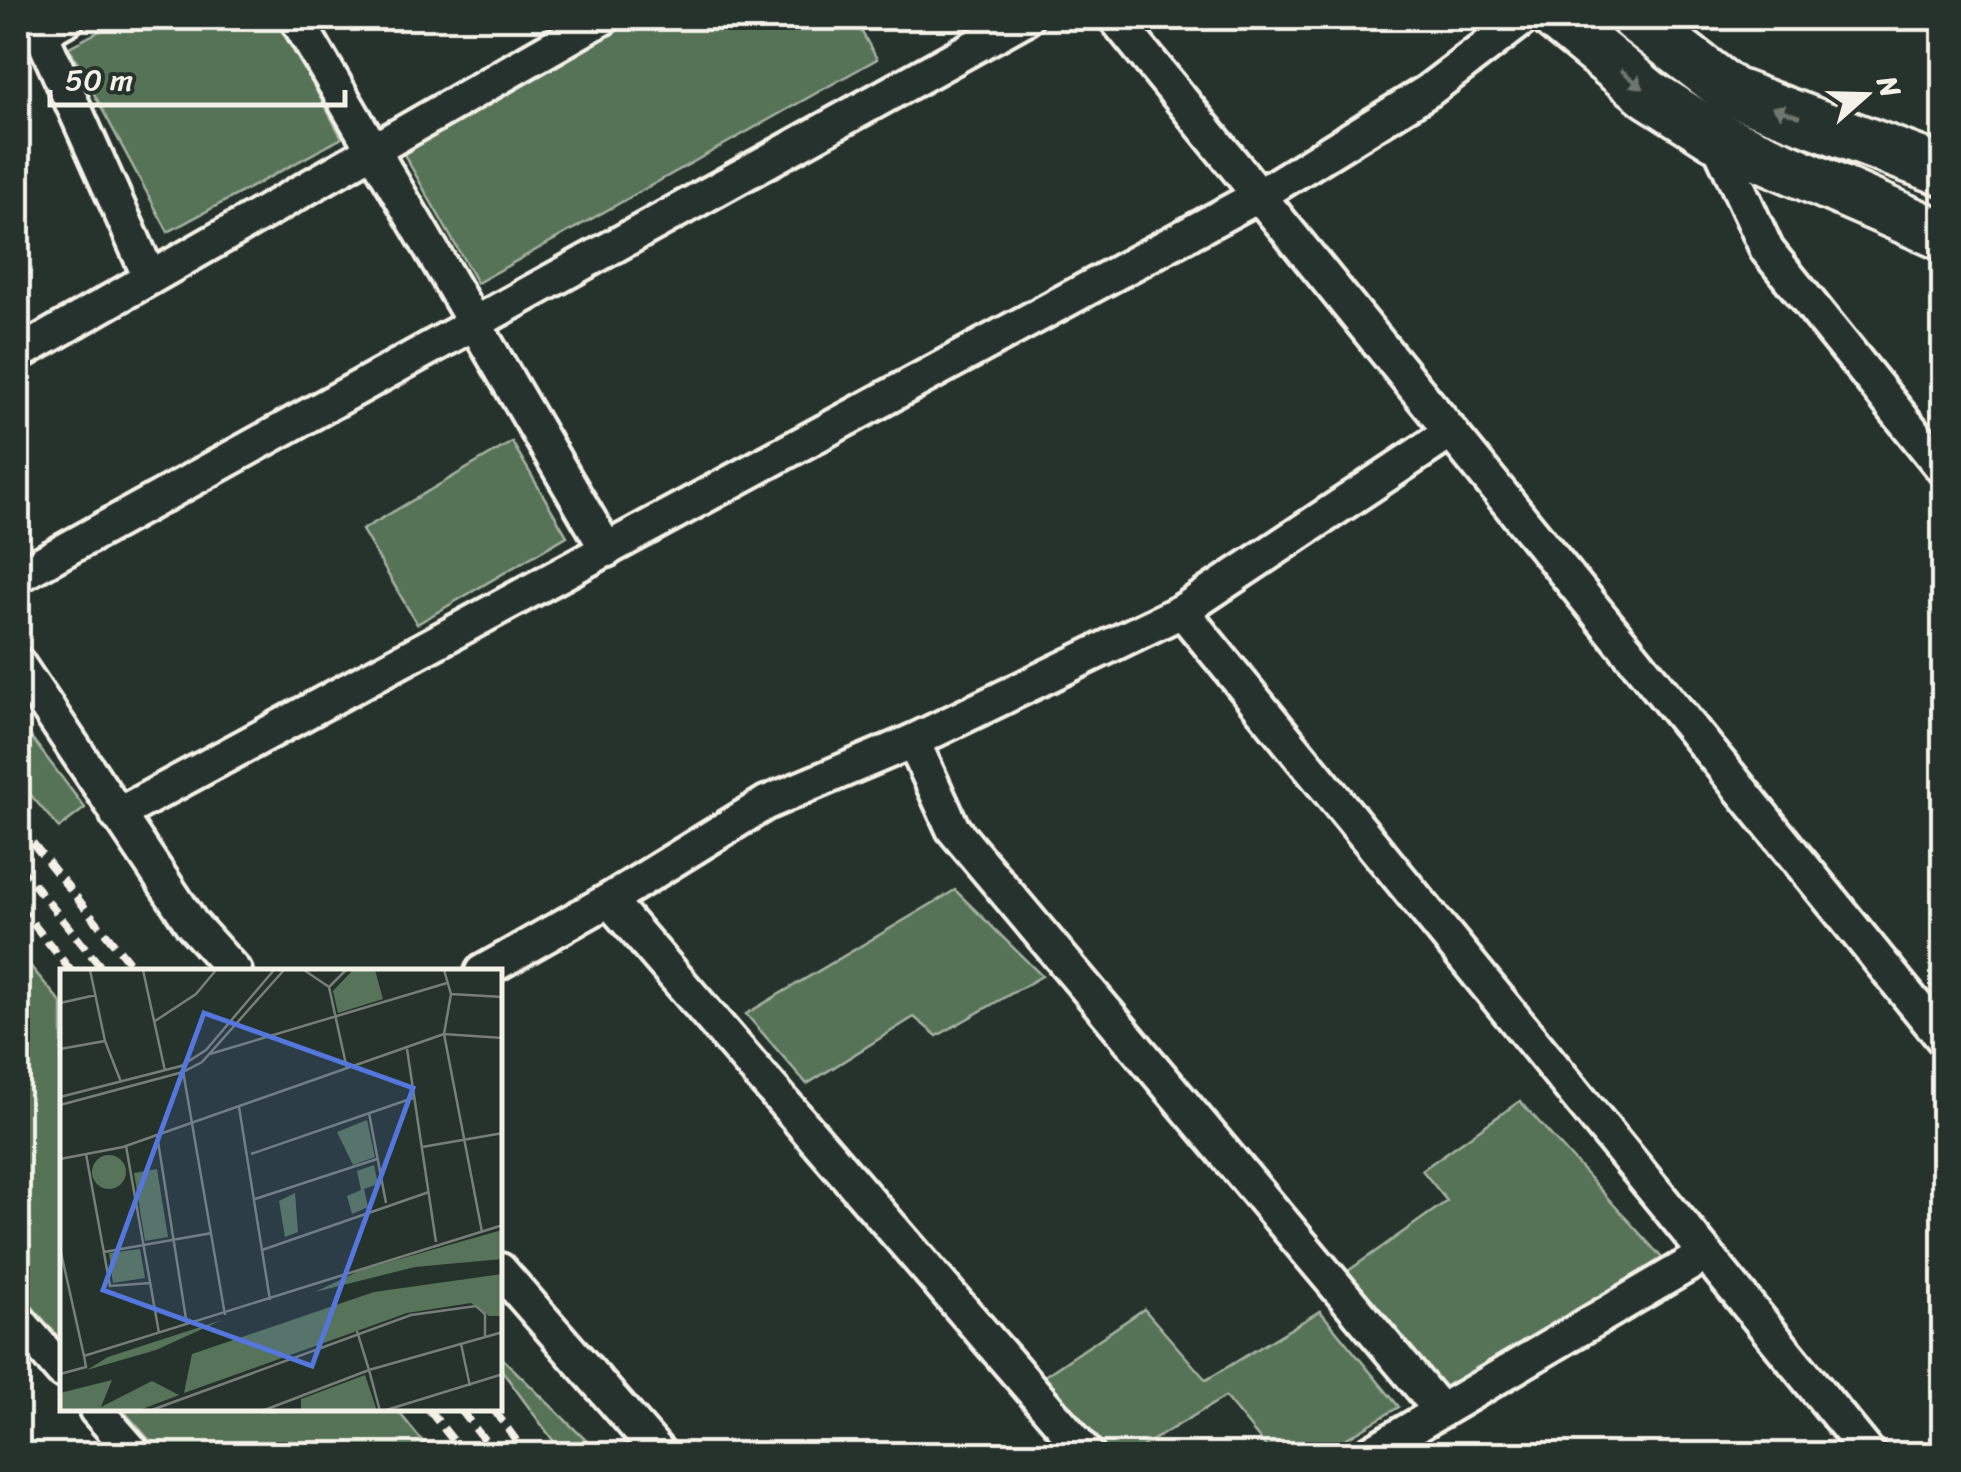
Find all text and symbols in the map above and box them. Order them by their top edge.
scale bar [50,45,345,107]
north arrow [1816,45,1916,145]
text: 50 m [65,53,133,107]
one-way arrow [1619,68,1644,89]
text: N [1862,68,1916,105]
one-way arrow [1771,104,1801,120]
inset map [60,969,502,1412]

